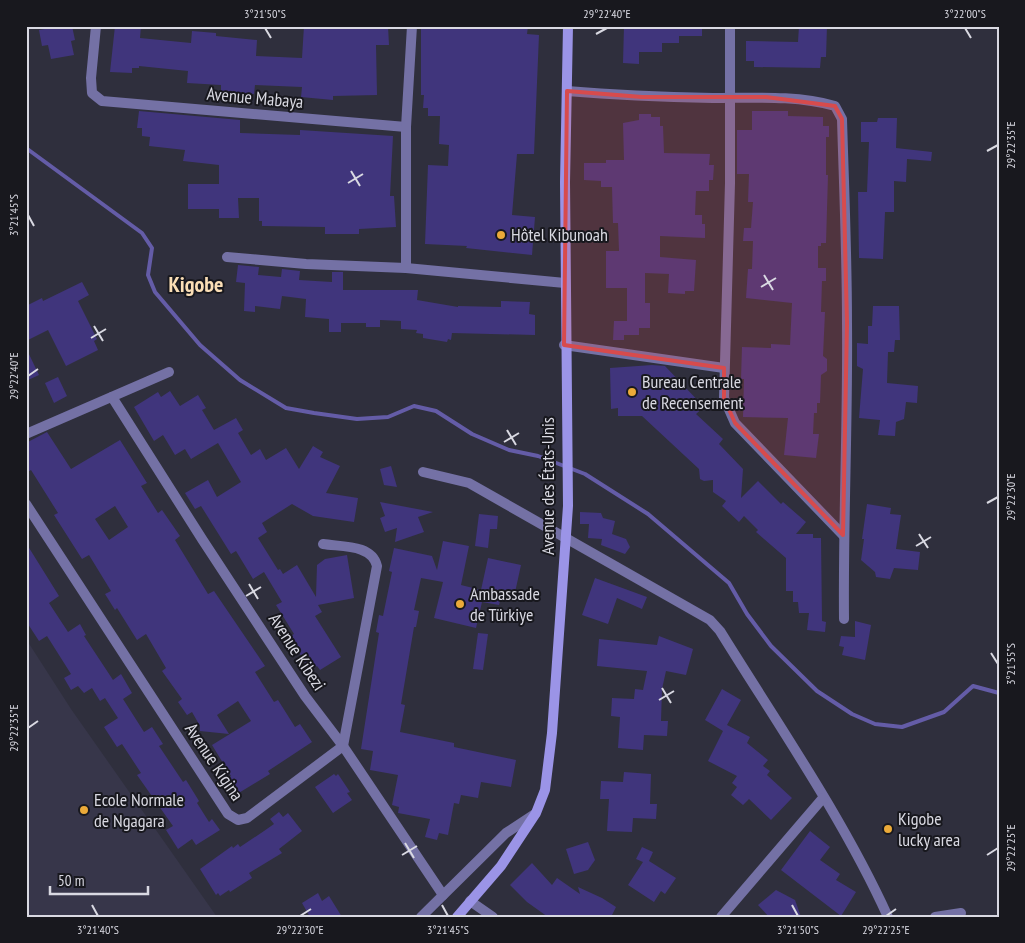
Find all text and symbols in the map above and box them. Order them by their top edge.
text: 3°21'50"S [244,6,286,21]
text: 29°22'40"E [583,6,631,21]
text: 3°22'00"S [944,6,986,21]
street label: Avenue Mabaya [206,82,304,113]
text: 29°22'35"E [1003,121,1018,169]
text: 3°21'45"S [6,194,21,236]
place label: Hôtel Kibunoah [511,223,608,246]
marker: Hôtel Kibunoah [495,229,507,241]
district label: Kigobe [168,270,224,298]
text: 29°22'40"E [6,352,21,400]
place label: Bureau Centrale de Recensement [642,370,743,414]
marker: Bureau Centrale de Recensement [626,386,638,398]
street label: Avenue des États-Unis [536,417,559,555]
text: 29°22'30"E [1003,473,1018,521]
place label: Ambassade de Türkiye [470,582,540,626]
marker: Ambassade de Türkiye [454,598,466,610]
street label: Avenue Kibezi [264,609,331,695]
text: 3°21'55"S [1003,643,1018,685]
text: 29°22'35"E [6,704,21,752]
street label: Avenue Kigina [180,718,249,805]
place label: Ecole Normale de Ngagara [94,788,184,832]
marker: Ecole Normale de Ngagara [78,804,90,816]
place label: Kigobe lucky area [898,807,960,851]
marker: Kigobe lucky area [882,823,894,835]
text: 29°22'25"E [1003,824,1018,872]
scale bar [50,863,148,895]
text: 50 m [58,871,84,890]
text: 3°21'40"S [77,922,119,937]
text: 29°22'30"E [276,922,324,937]
text: 3°21'45"S [427,922,469,937]
text: 3°21'50"S [777,922,819,937]
text: 29°22'25"E [862,922,910,937]

